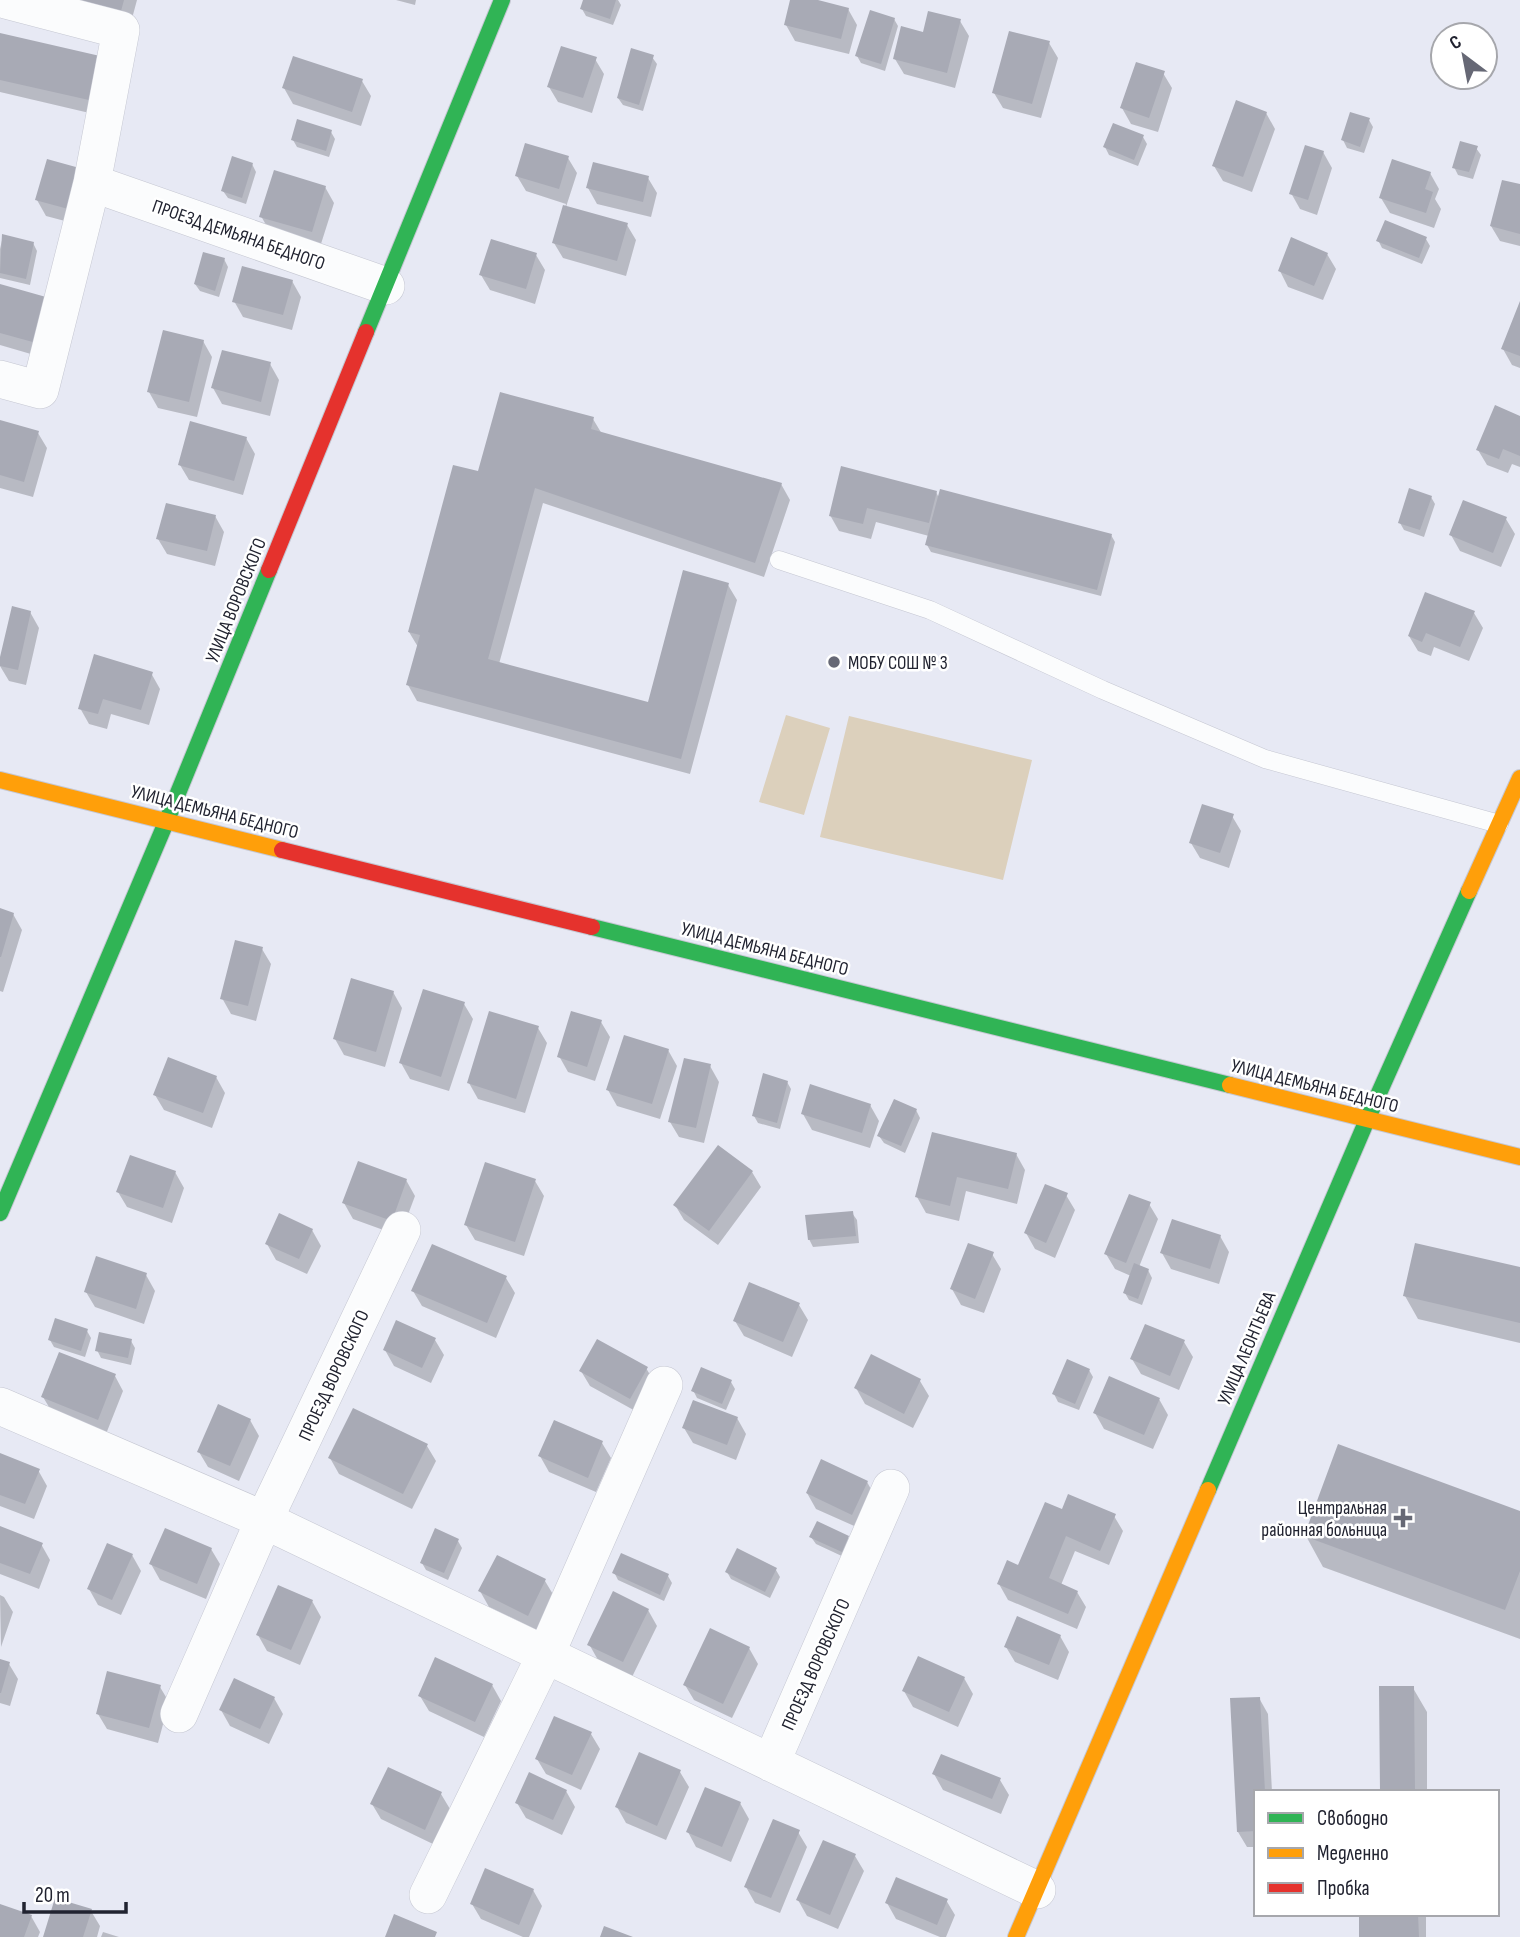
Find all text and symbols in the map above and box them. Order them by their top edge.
north arrow [1429,21,1499,91]
text: С [1446,30,1466,55]
street label: ПРОЕЗД ДЕМЬЯНА БЕДНОГО [149,195,328,276]
street label: УЛИЦА ВОРОВСКОГО [201,535,272,666]
place label: МОБУ СОШ № 3 [848,652,948,675]
marker: МОБУ СОШ № 3 [826,654,842,670]
street label: УЛИЦА ДЕМЬЯНА БЕДНОГО [129,781,301,844]
street label: УЛИЦА ДЕМЬЯНА БЕДНОГО [679,918,851,981]
street label: УЛИЦА ДЕМЬЯНА БЕДНОГО [1229,1055,1401,1118]
street label: УЛИЦА ЛЕОНТЬЕВА [1213,1288,1282,1409]
street label: ПРОЕЗД ВОРОВСКОГО [294,1307,375,1445]
place label: Центральная районная больница [1261,1497,1387,1542]
marker: Центральная районная больница [1393,1508,1413,1528]
street label: ПРОЕЗД ВОРОВСКОГО [777,1595,856,1734]
legend [1254,1790,1499,1916]
text: Свободно [1317,1806,1388,1831]
text: Медленно [1317,1841,1389,1866]
scale bar [24,1870,126,1914]
text: Пробка [1317,1876,1370,1901]
text: 20 m [35,1883,70,1908]

